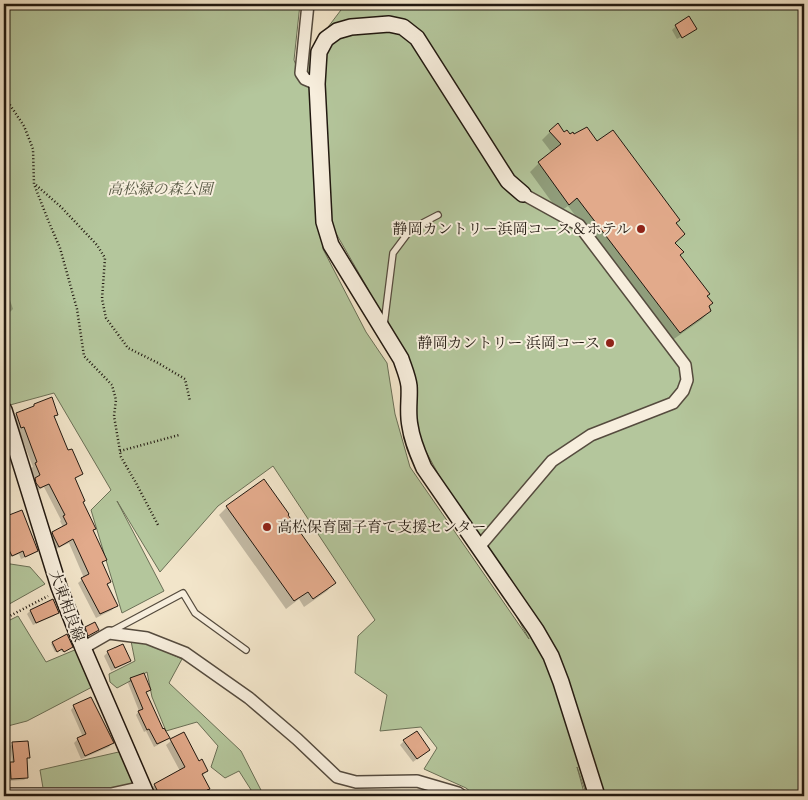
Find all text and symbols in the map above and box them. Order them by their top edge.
park label: 高松緑の森公園 [107,180,215,198]
place label: 静岡カントリー浜岡コース＆ホテル [392,220,631,238]
marker: 静岡カントリー浜岡コース＆ホテル [635,223,647,235]
place label: 静岡カントリー 浜岡コース [418,334,600,352]
marker: 静岡カントリー 浜岡コース [604,337,616,349]
place label: 高松保育園子育て支援センター [277,518,486,536]
marker: 高松保育園子育て支援センター [261,521,273,533]
street label: 大東相良線 [46,568,88,644]

